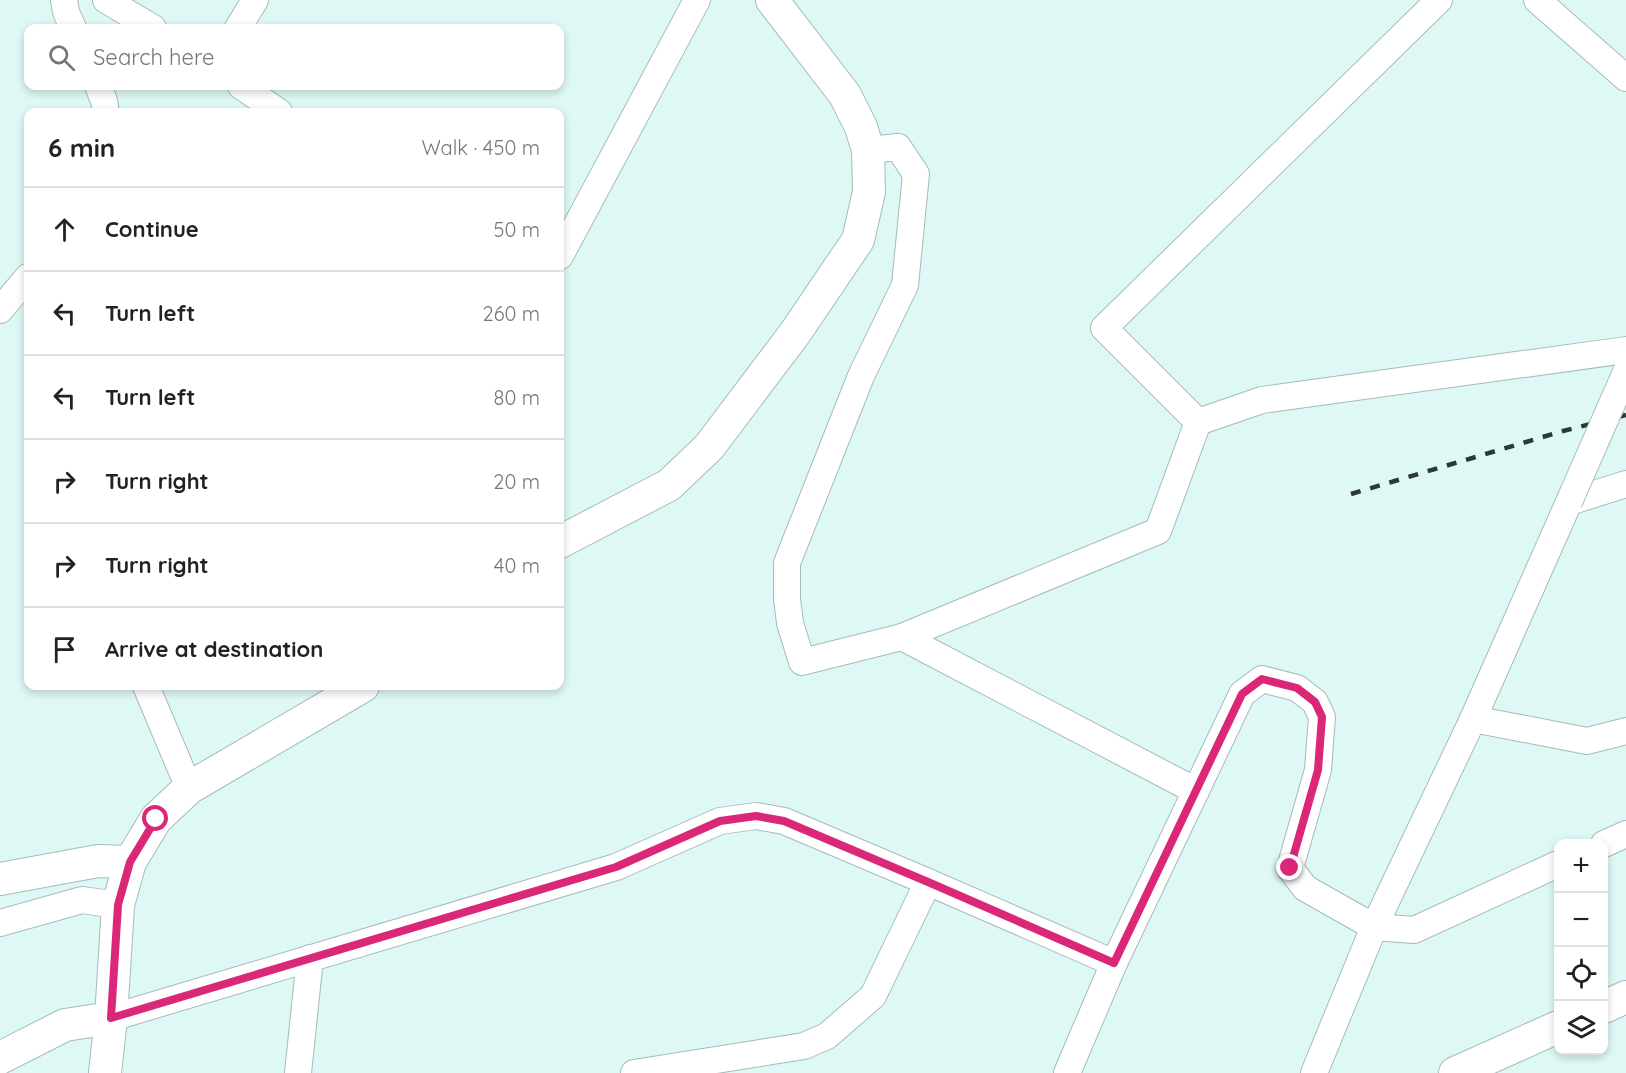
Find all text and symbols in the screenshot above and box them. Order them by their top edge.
search box [24,24,564,90]
icon: search [45,41,78,74]
text: Search here [93,43,214,71]
text: 6 min [48,131,115,164]
text: Walk · 450 m [421,135,540,160]
icon: ahead [48,213,81,246]
text: Continue [105,215,199,243]
text: 50 m [494,217,540,242]
icon: left [48,297,81,330]
text: Turn left [105,299,195,327]
text: 260 m [483,301,540,326]
icon: left [48,381,81,414]
text: Turn left [105,383,195,411]
text: 80 m [494,385,540,410]
icon: right [48,465,81,498]
text: Turn right [105,467,209,495]
text: 20 m [493,469,540,494]
icon: right [48,549,81,582]
text: Turn right [105,551,209,579]
text: 40 m [494,553,540,578]
icon: arrive [48,633,81,666]
text: Arrive at destination [105,635,323,663]
route start [142,805,168,831]
map controls [1554,839,1608,1055]
button: + [1554,839,1608,893]
route end [1276,854,1302,880]
button: − [1554,893,1608,947]
button: locate [1554,947,1608,1001]
button: layers [1554,1001,1608,1055]

